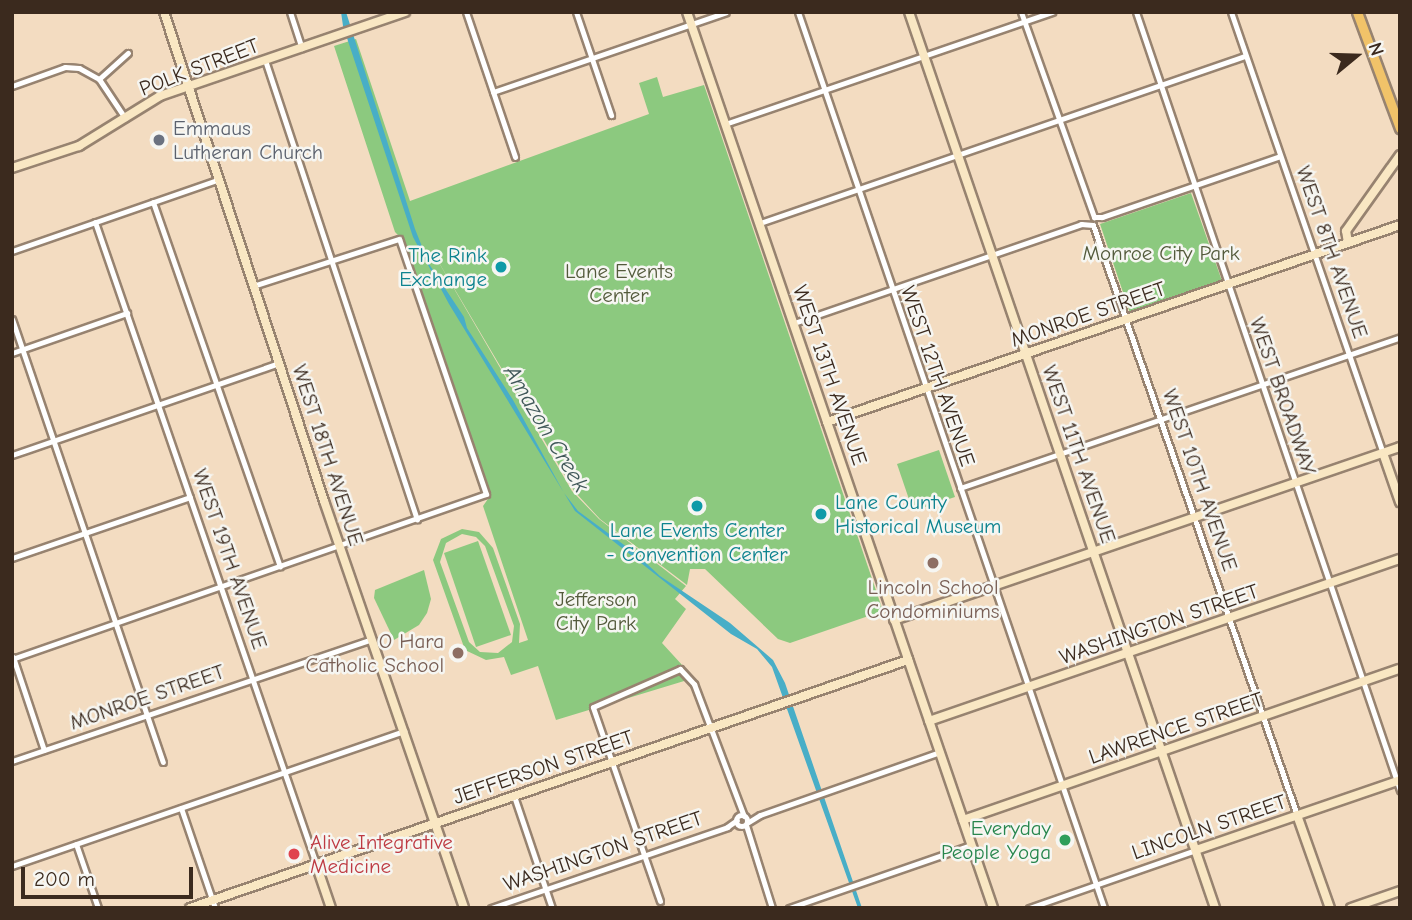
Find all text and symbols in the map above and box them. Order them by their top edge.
north arrow [1321,21,1391,91]
street label: POLK STREET [136,33,262,101]
text: N [1363,40,1388,59]
place label: Emmaus Lutheran Church [173,115,323,165]
marker: Emmaus Lutheran Church [151,132,167,148]
street label: WEST 8TH AVENUE [1291,163,1373,341]
park label: Monroe City Park [1082,240,1240,266]
place label: The Rink Exchange [399,242,487,292]
park label: Lane Events Center [565,258,673,308]
marker: The Rink Exchange [493,259,509,275]
street label: MONROE STREET [1007,276,1169,352]
street label: WEST 13TH AVENUE [787,282,873,468]
street label: WEST 12TH AVENUE [895,282,981,470]
street label: WEST BROADWAY [1244,314,1322,478]
street label: WEST 18TH AVENUE [287,361,369,549]
water label: Amazon Creek [497,361,595,497]
street label: WEST 11TH AVENUE [1037,362,1121,546]
street label: WEST 10TH AVENUE [1157,386,1243,574]
street label: WEST 19TH AVENUE [187,465,273,653]
place label: Lane County Historical Museum [835,489,1001,539]
marker: Lane Events Center - Convention Center [689,498,705,514]
marker: Lane County Historical Museum [813,506,829,522]
place label: Lane Events Center - Convention Center [606,517,788,567]
marker: Lincoln School Condominiums [925,555,941,571]
place label: Lincoln School Condominiums [866,574,1000,624]
street label: WASHINGTON STREET [1056,578,1262,670]
park label: Jefferson City Park [555,586,637,636]
place label: O Hara Catholic School [306,628,444,678]
marker: O Hara Catholic School [450,645,466,661]
street label: MONROE STREET [66,659,228,735]
street label: LAWRENCE STREET [1085,686,1267,770]
street label: JEFFERSON STREET [450,724,636,810]
street label: LINCOLN STREET [1128,789,1290,865]
street label: WASHINGTON STREET [500,805,706,897]
place label: Everyday People Yoga [941,815,1051,865]
place label: Alive Integrative Medicine [310,829,453,879]
marker: Everyday People Yoga [1057,832,1073,848]
marker: Alive Integrative Medicine [284,844,304,864]
scale bar [24,853,196,897]
text: 200 m [34,867,95,891]

